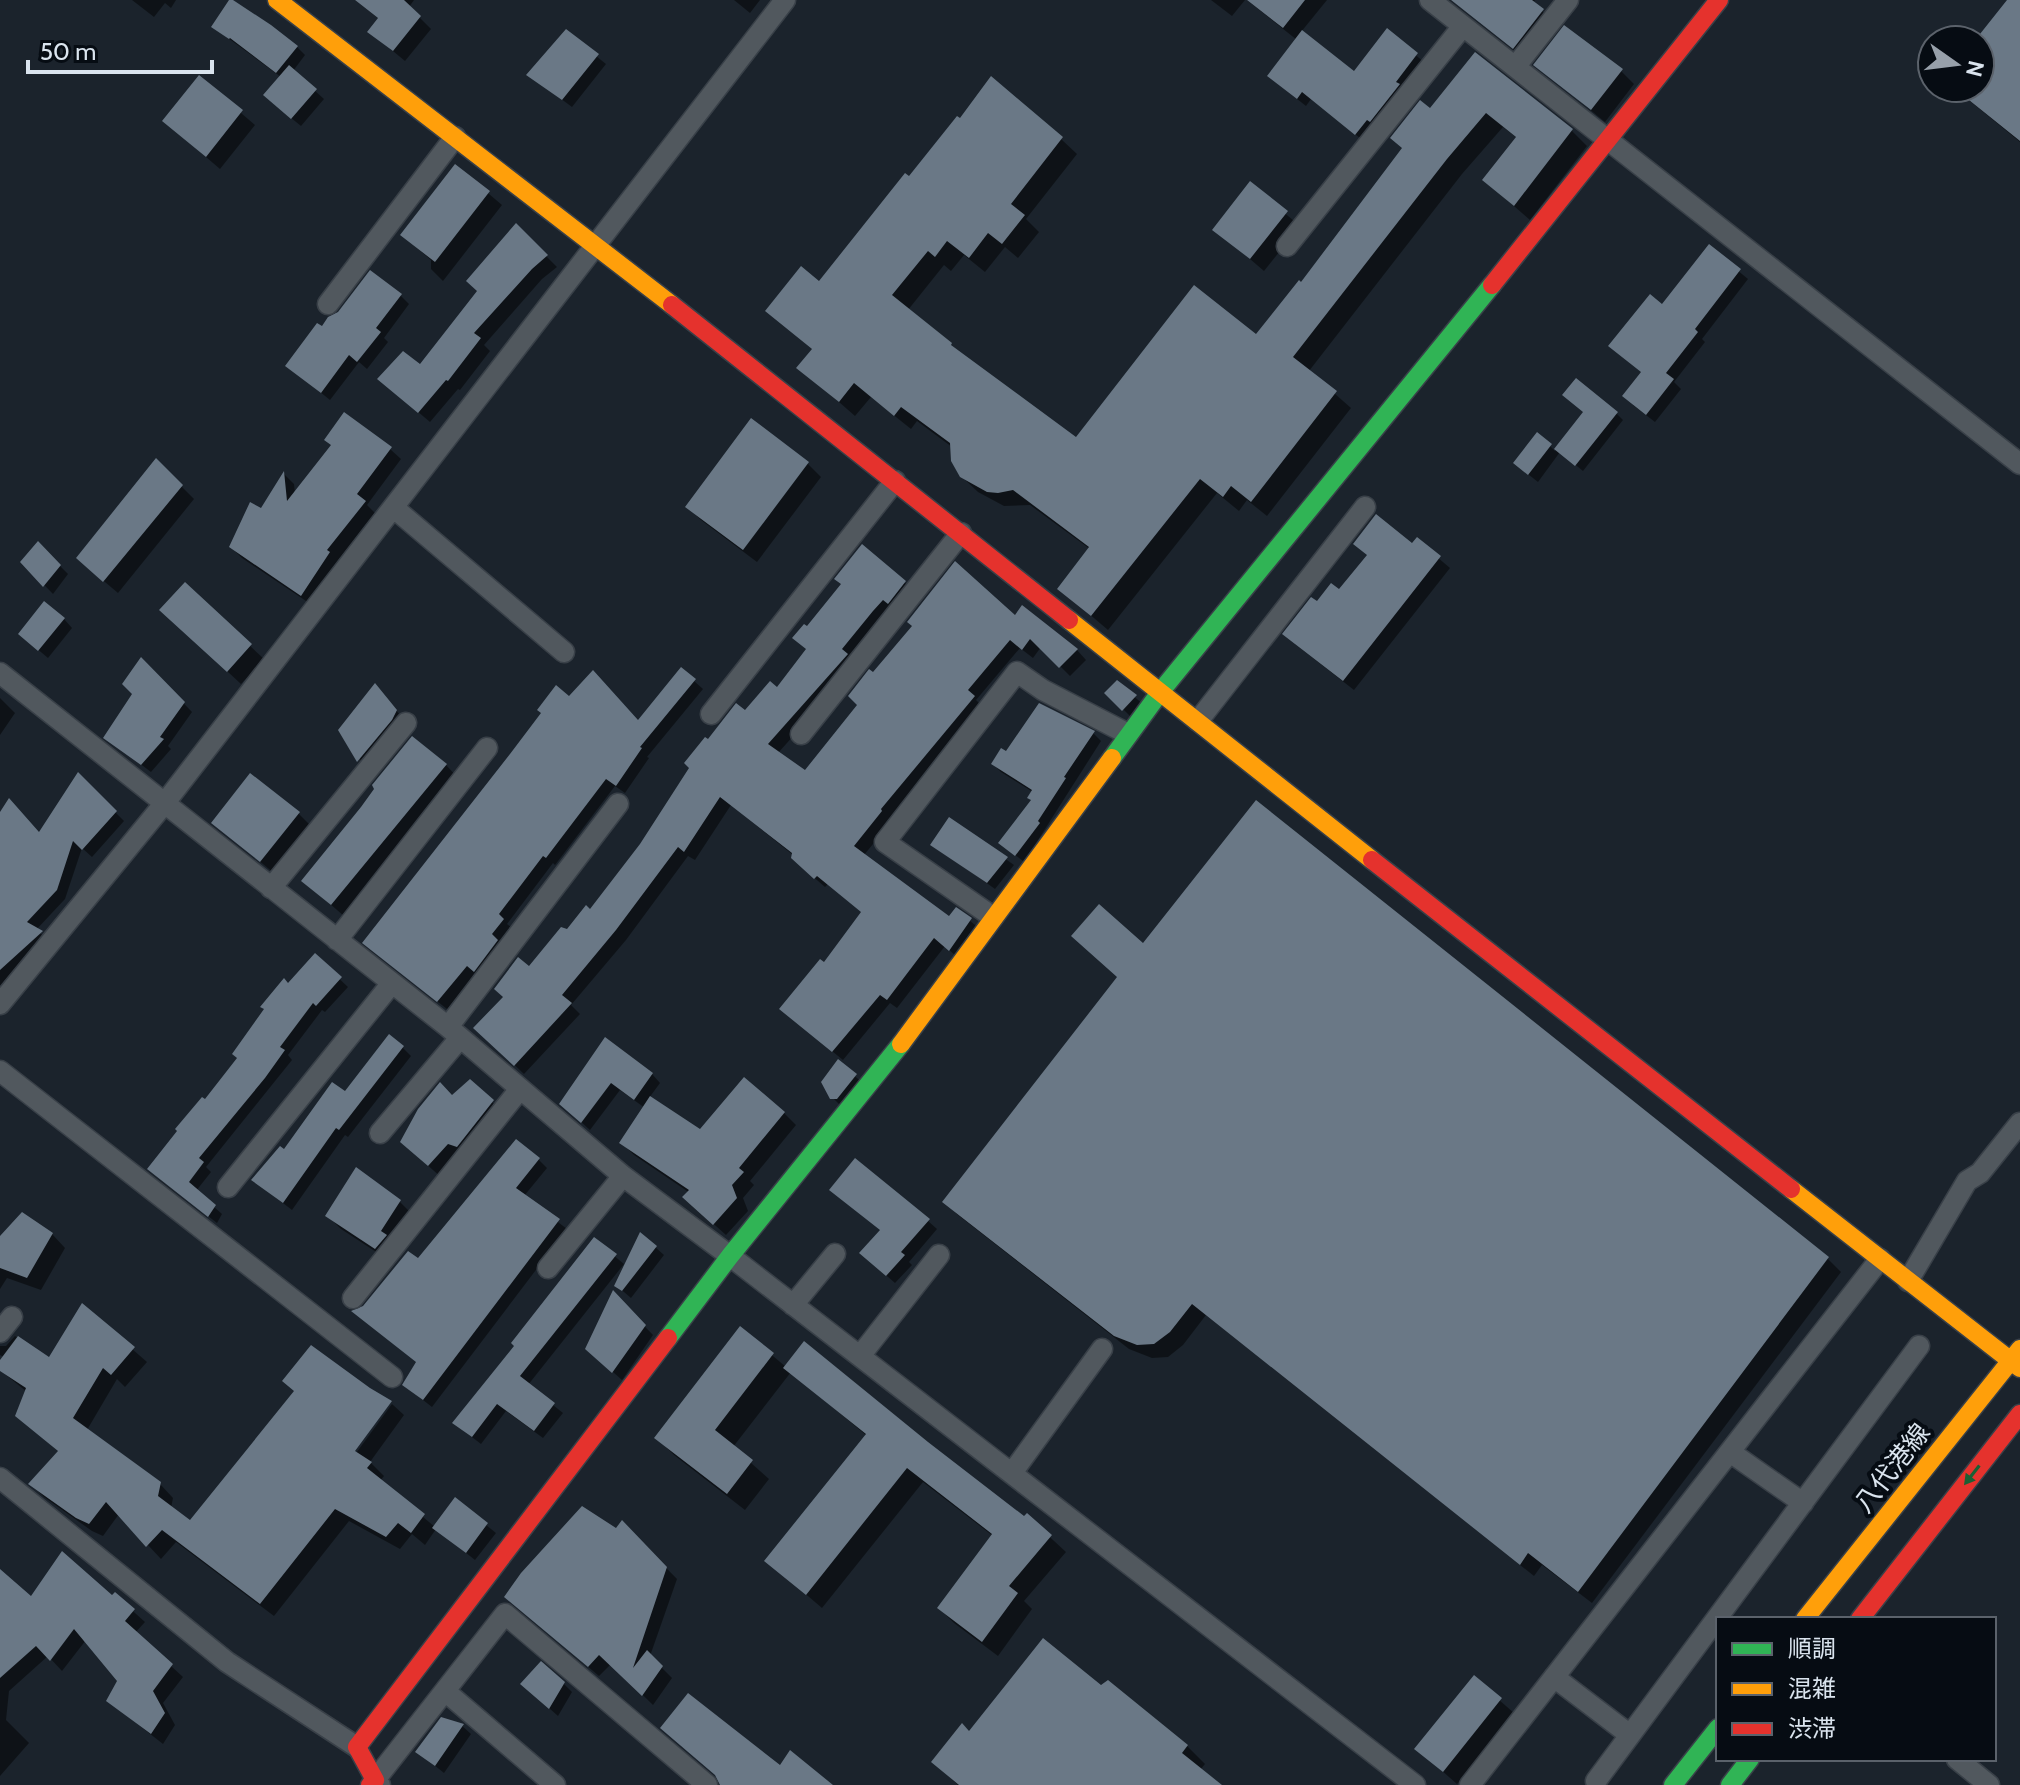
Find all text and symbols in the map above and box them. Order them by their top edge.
scale bar [28,24,212,74]
north arrow [1916,24,1996,104]
text: 50 m [40,37,96,66]
text: N [1960,58,1990,80]
street label: 八代港線 [1847,1417,1937,1519]
one-way arrow [1964,1465,1981,1485]
legend [1716,1617,1996,1761]
text: 順調 [1788,1634,1836,1663]
text: 混雑 [1788,1674,1836,1703]
text: 渋滞 [1788,1714,1836,1743]

